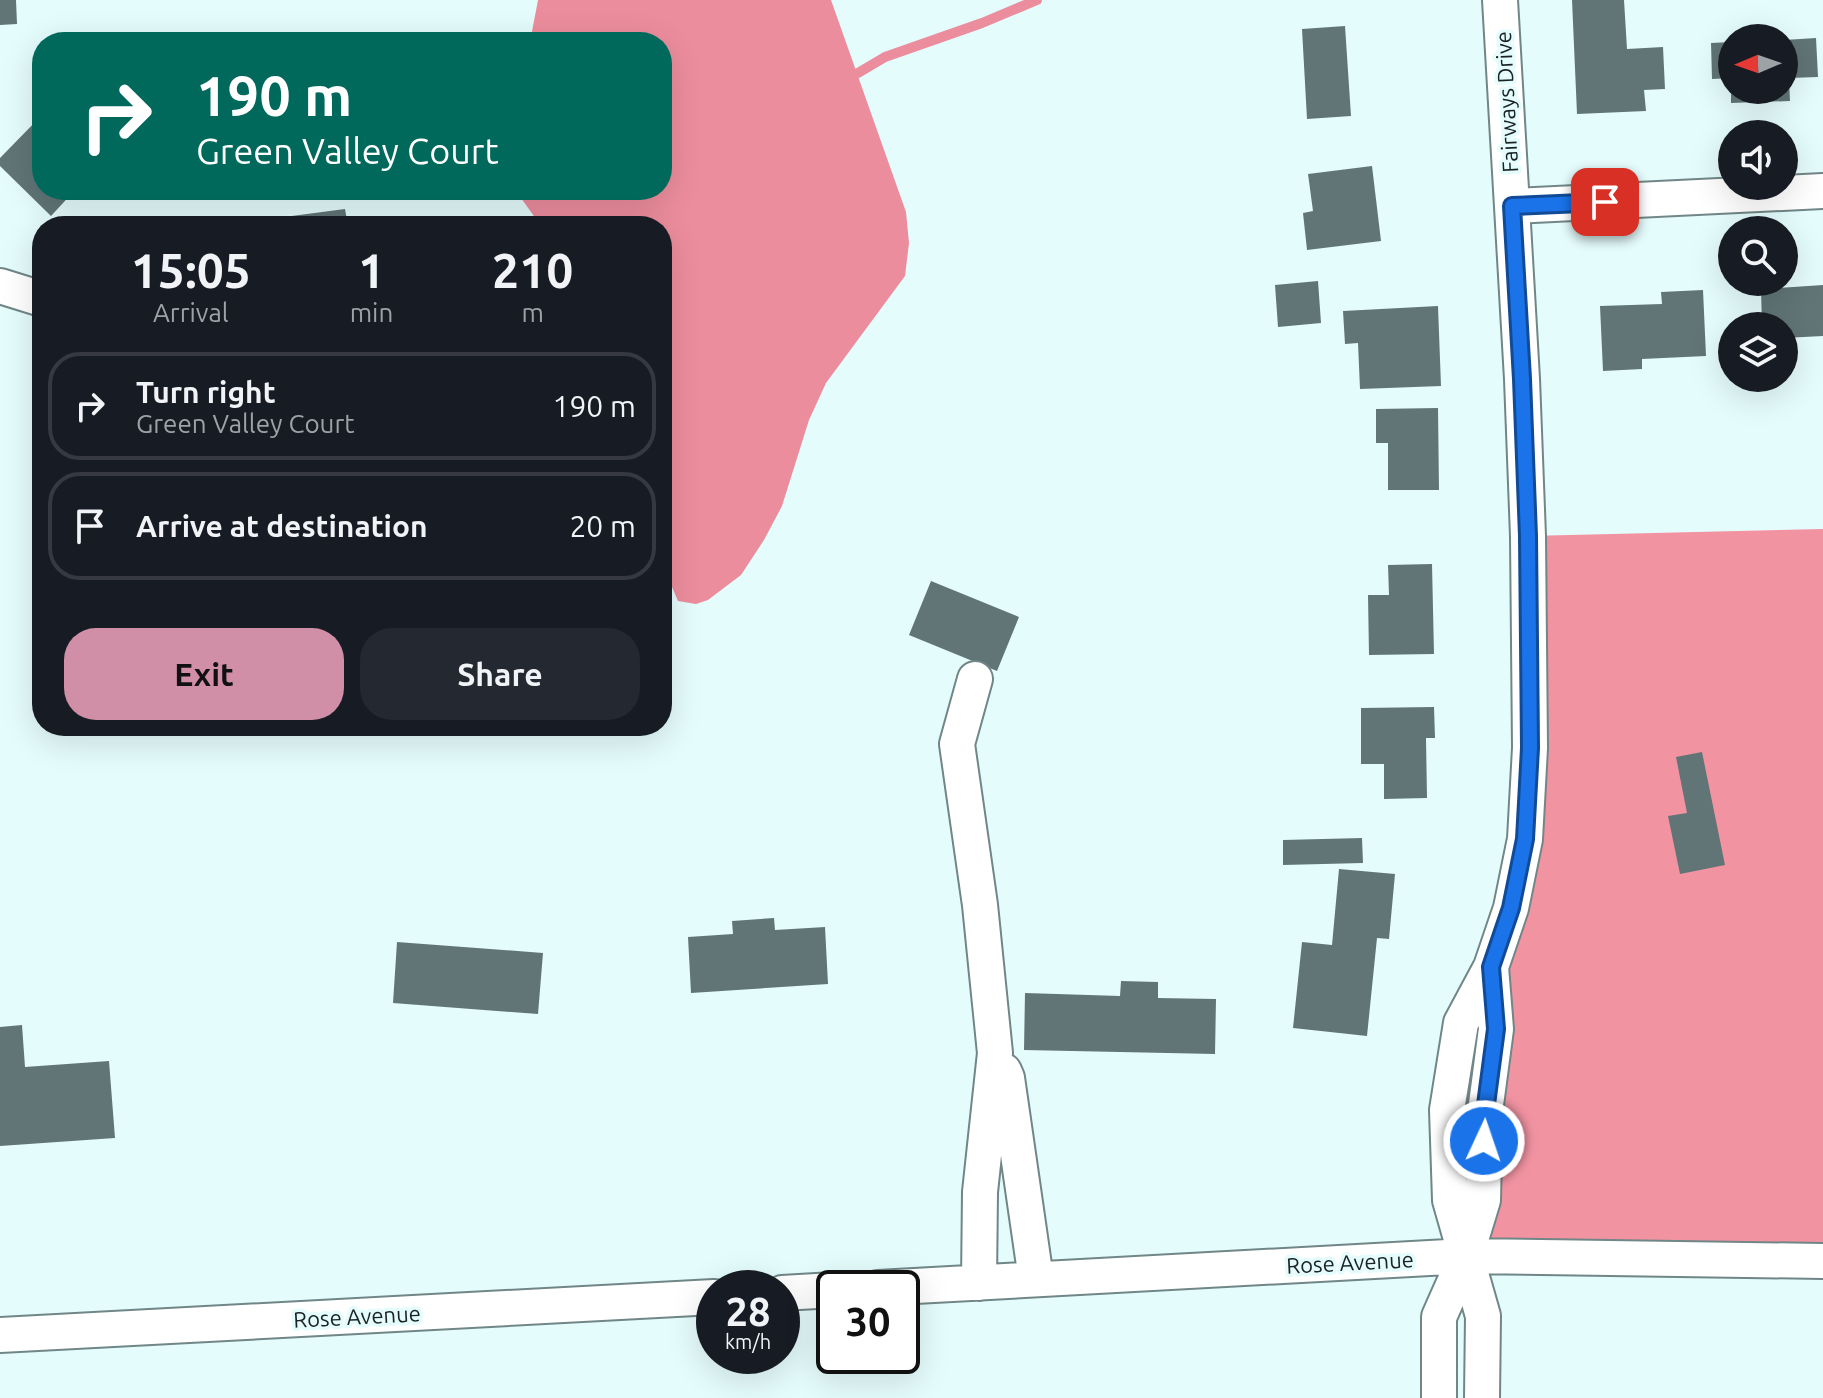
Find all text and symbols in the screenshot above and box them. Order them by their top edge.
north arrow [1718,24,1798,104]
map controls [1718,24,1798,392]
street label: Fairways Drive [1490,31,1522,173]
icon: right [64,64,168,168]
text: 190 m [196,64,352,127]
button: sound [1718,120,1798,200]
text: Green Valley Court [196,130,499,171]
pin [1571,168,1639,236]
icon: arrive [1583,180,1627,224]
button: search [1718,216,1798,296]
text: 15:05 [131,243,251,297]
text: 1 [358,243,385,297]
text: 210 [492,243,573,297]
text: Arrival [153,298,229,327]
text: min [350,298,393,327]
text: m [521,298,544,327]
button: layers [1718,312,1798,392]
text: Turn right [136,375,276,409]
icon: right [68,384,112,428]
text: 190 m [552,389,636,423]
text: Green Valley Court [136,409,355,438]
icon: arrive [68,504,112,548]
text: Arrive at destination [136,509,428,543]
text: 20 m [569,509,636,543]
button: Exit [64,628,344,720]
button: Share [360,628,640,720]
position arrow [1442,1099,1526,1183]
street label: Rose Avenue [1286,1246,1414,1278]
speed limit sign: 30 [816,1270,920,1374]
text: 28 [725,1289,771,1334]
street label: Rose Avenue [293,1300,421,1332]
text: km/h [725,1330,771,1353]

